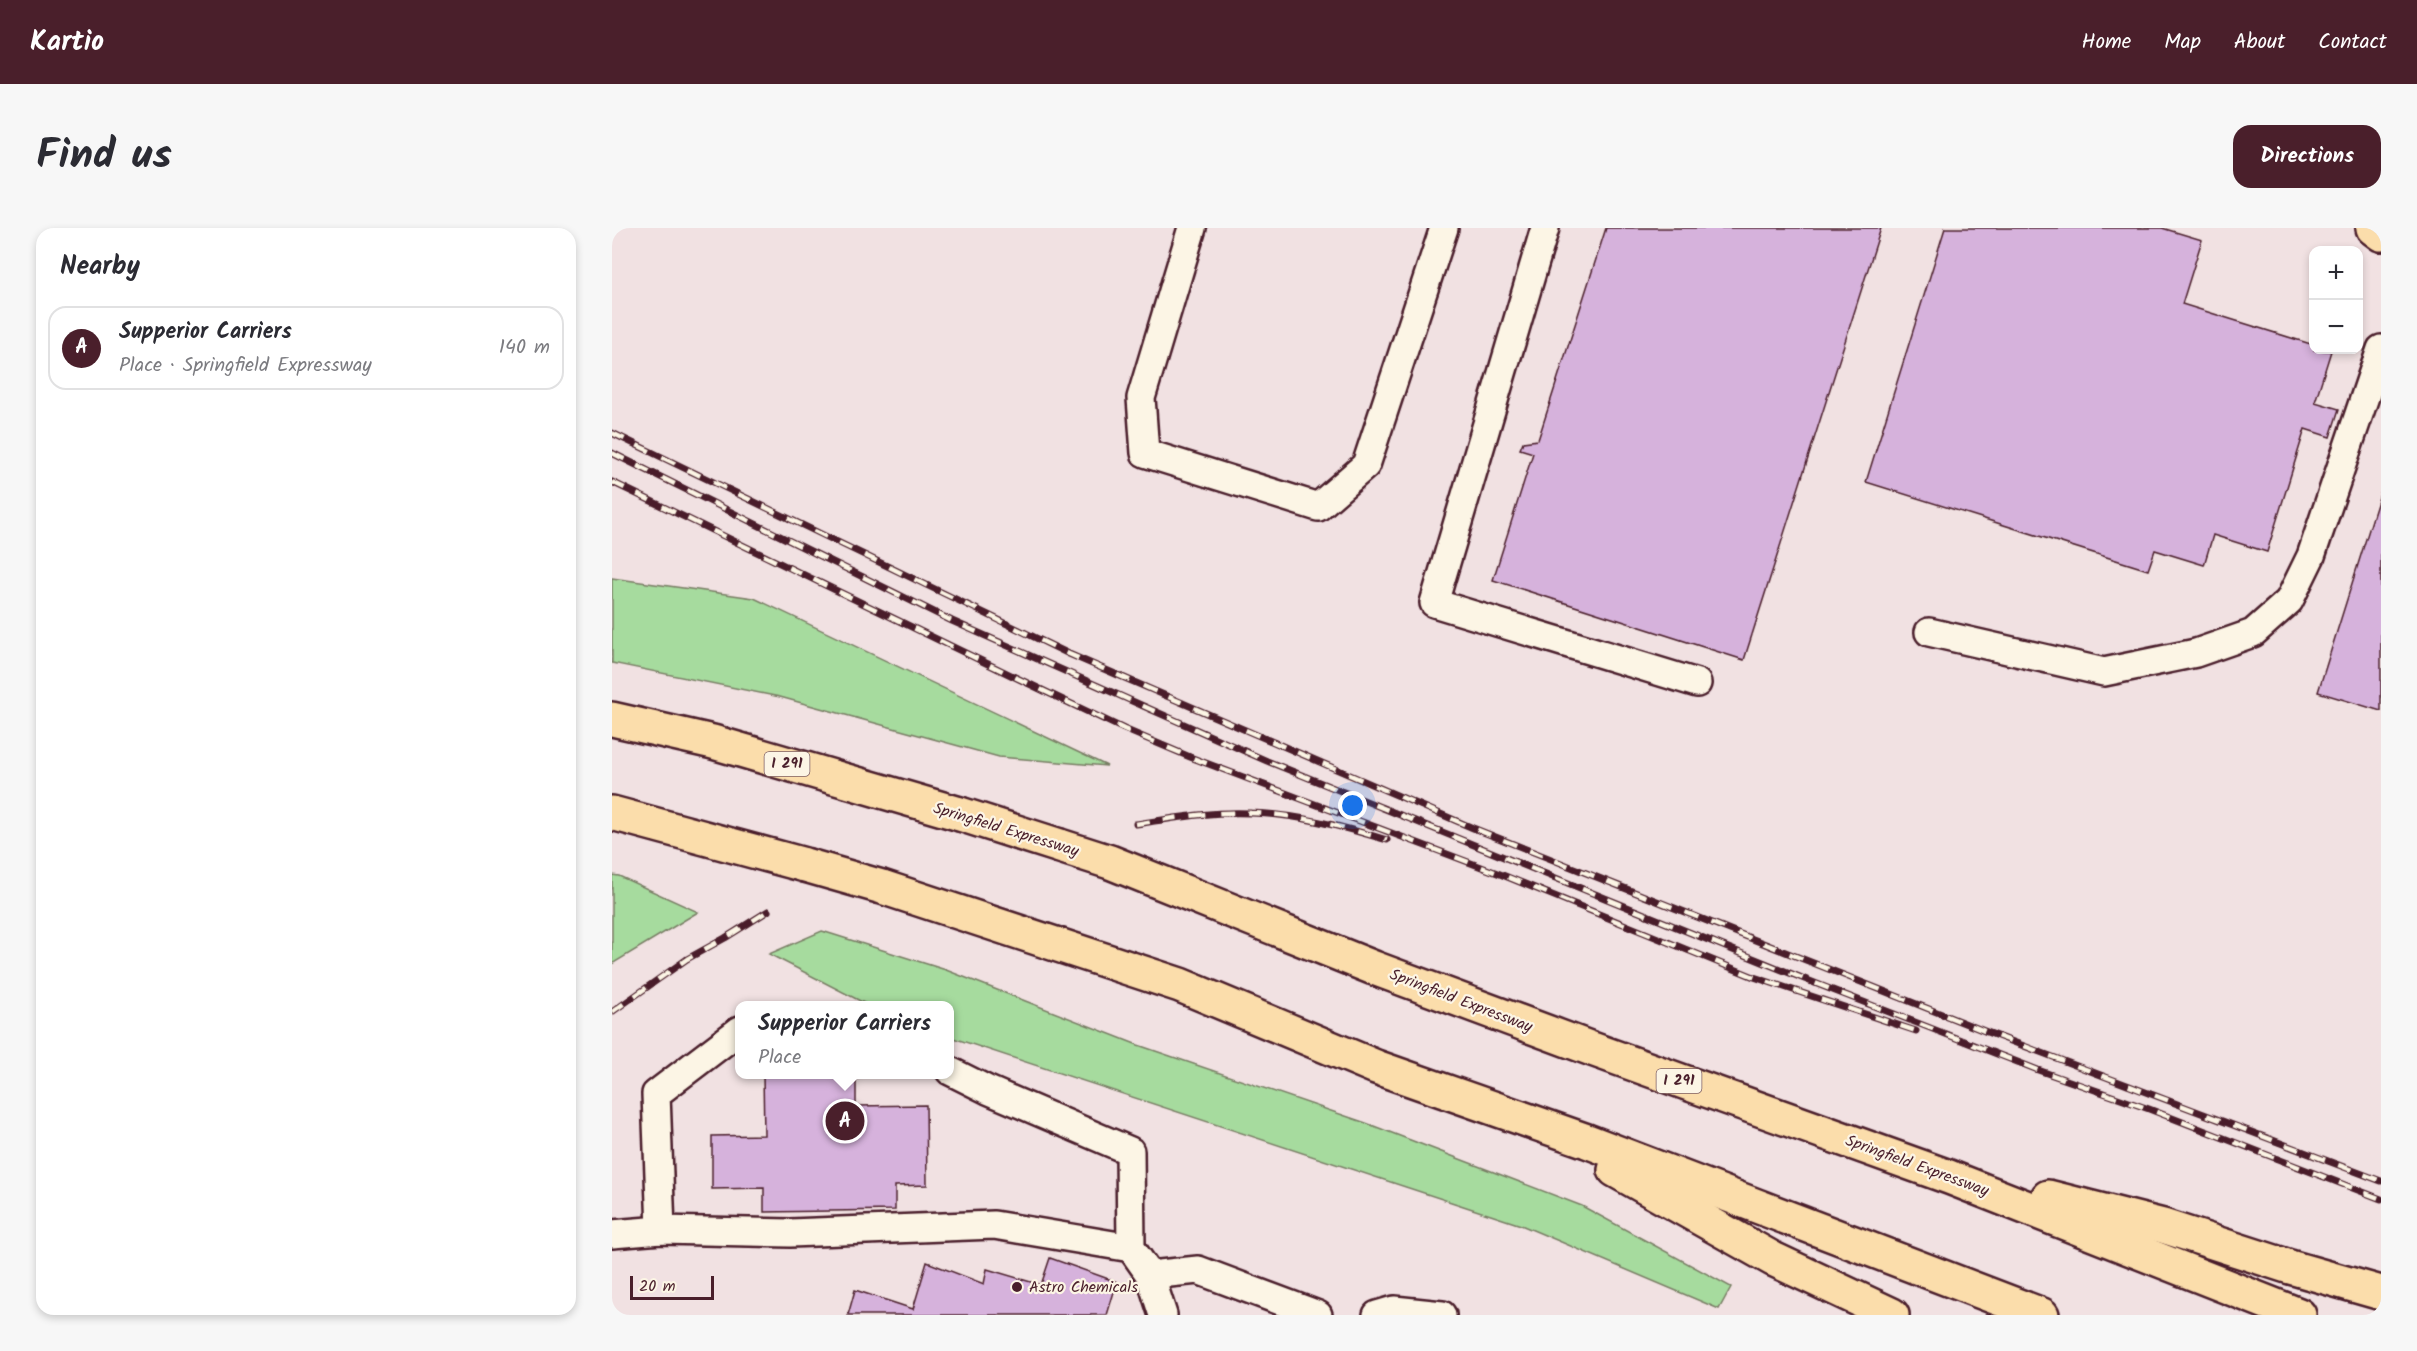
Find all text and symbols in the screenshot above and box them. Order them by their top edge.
text: Kartio [30,20,104,65]
text: Home [2082,26,2131,59]
text: Map [2164,26,2201,59]
text: About [2234,26,2285,59]
text: Contact [2318,26,2387,59]
text: Find us [36,123,172,190]
button: Directions [2233,125,2381,188]
text: Nearby [60,246,140,288]
map controls [2309,246,2363,354]
button: + [2309,246,2363,300]
button: − [2309,300,2363,354]
text: Supperior Carriers [119,315,292,350]
text: A [75,332,88,364]
text: 140 m [499,332,550,364]
text: Place · Springfield Expressway [119,350,372,382]
road number: I 291 [764,752,810,776]
your location [1338,791,1367,820]
street label: Springfield Expressway [930,796,1082,864]
street label: Springfield Expressway [1386,962,1536,1040]
popup [735,1001,954,1079]
text: Supperior Carriers [758,1007,931,1042]
text: Place [758,1042,801,1074]
road number: I 291 [1656,1069,1702,1093]
pin: A [826,1098,864,1144]
street label: Springfield Expressway [1842,1128,1993,1204]
scale bar [630,1273,714,1300]
text: 20 m [639,1274,675,1299]
place label: Astro Chemicals [1029,1275,1138,1300]
marker: Astro Chemicals [1010,1280,1024,1294]

